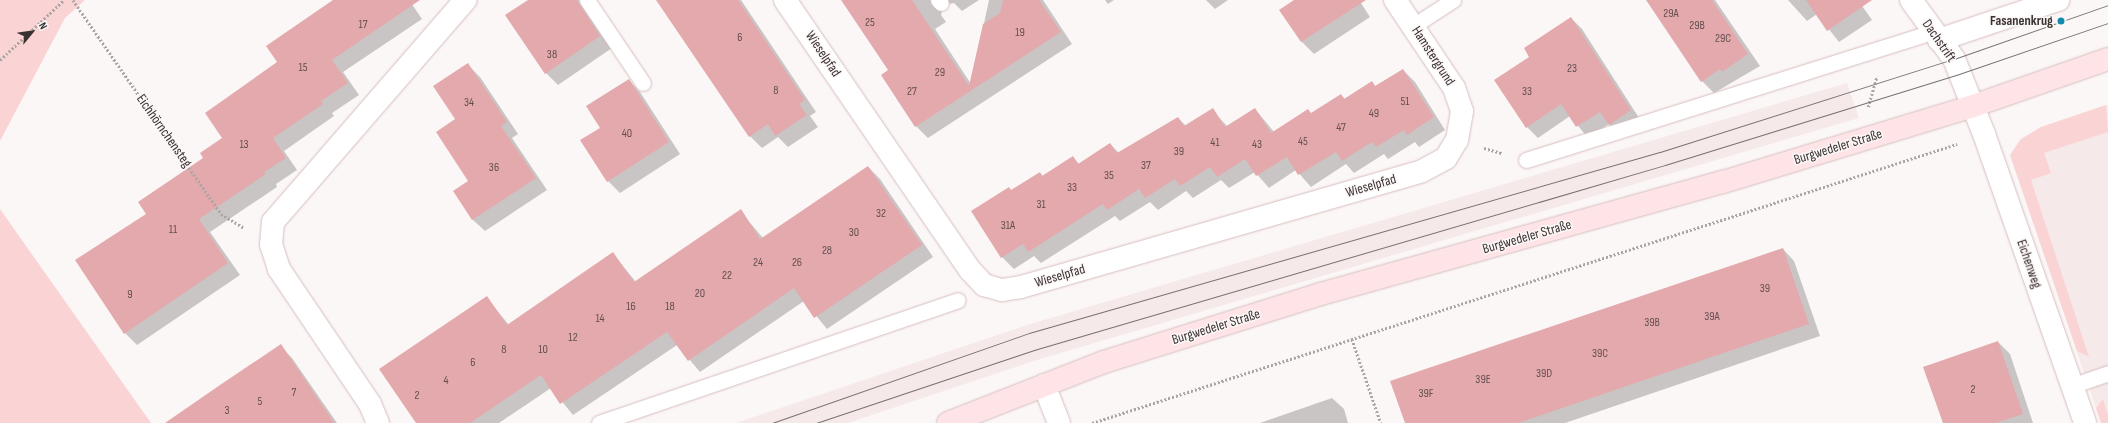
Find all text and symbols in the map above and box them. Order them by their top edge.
house number: 29A [1663,7,1679,21]
north arrow [12,12,52,52]
place label: Fasanenkrug [1990,13,2053,29]
house number: 25 [865,16,875,30]
marker: Fasanenkrug [2056,16,2066,26]
street label: Dachstrift [1918,17,1960,65]
house number: 17 [359,18,367,32]
house number: 29B [1689,19,1705,33]
text: N [36,20,50,32]
street label: Hamstergrund [1408,23,1458,89]
house number: 19 [1015,26,1025,40]
street label: Wieselpfad [802,28,844,80]
house number: 6 [737,31,743,45]
house number: 29C [1715,32,1731,46]
house number: 38 [547,48,557,62]
house number: 15 [298,61,308,75]
house number: 23 [1567,62,1577,76]
house number: 29 [935,66,945,80]
house number: 8 [773,84,779,98]
house number: 27 [907,85,917,99]
house number: 33 [1522,85,1532,99]
street label: Eichhörnchensteg [133,91,195,171]
house number: 51 [1400,95,1410,109]
house number: 34 [464,96,474,110]
house number: 49 [1369,107,1379,121]
house number: 47 [1336,121,1346,135]
street label: Burgwedeler Straße [1792,126,1884,168]
house number: 40 [622,127,632,141]
house number: 45 [1298,135,1308,149]
house number: 41 [1210,136,1220,150]
house number: 13 [239,138,249,152]
house number: 43 [1252,138,1262,152]
house number: 39 [1174,145,1184,159]
house number: 37 [1141,159,1151,173]
house number: 36 [489,161,499,175]
house number: 35 [1104,169,1114,183]
street label: Wieselpfad [1344,171,1398,201]
house number: 33 [1067,181,1077,195]
house number: 31 [1036,198,1046,212]
house number: 32 [876,207,886,221]
street label: Burgwedeler Straße [1481,216,1573,258]
house number: 31A [1001,219,1015,233]
house number: 11 [169,223,177,237]
house number: 30 [849,226,859,240]
street label: Eichenweg [2013,237,2045,291]
house number: 28 [822,244,832,258]
house number: 24 [753,256,763,270]
house number: 26 [792,256,802,270]
street label: Wieselpfad [1033,261,1087,291]
house number: 22 [722,269,732,283]
house number: 39 [1760,282,1770,296]
house number: 20 [695,287,705,301]
house number: 9 [127,288,133,302]
house number: 16 [626,300,636,314]
house number: 18 [665,300,675,314]
street label: Burgwedeler Straße [1170,306,1262,348]
house number: 39A [1704,310,1720,324]
house number: 14 [595,312,605,326]
house number: 39B [1644,316,1660,330]
house number: 12 [568,331,578,345]
house number: 8 [501,343,507,357]
house number: 10 [538,343,548,357]
house number: 39C [1592,347,1608,361]
house number: 6 [470,356,476,370]
house number: 39D [1536,367,1552,381]
house number: 39E [1475,373,1491,387]
house number: 4 [443,374,449,388]
house number: 2 [1971,383,1975,397]
house number: 7 [292,386,296,400]
house number: 39F [1418,387,1434,401]
house number: 2 [415,389,419,403]
house number: 5 [258,395,262,409]
house number: 3 [224,404,230,418]

